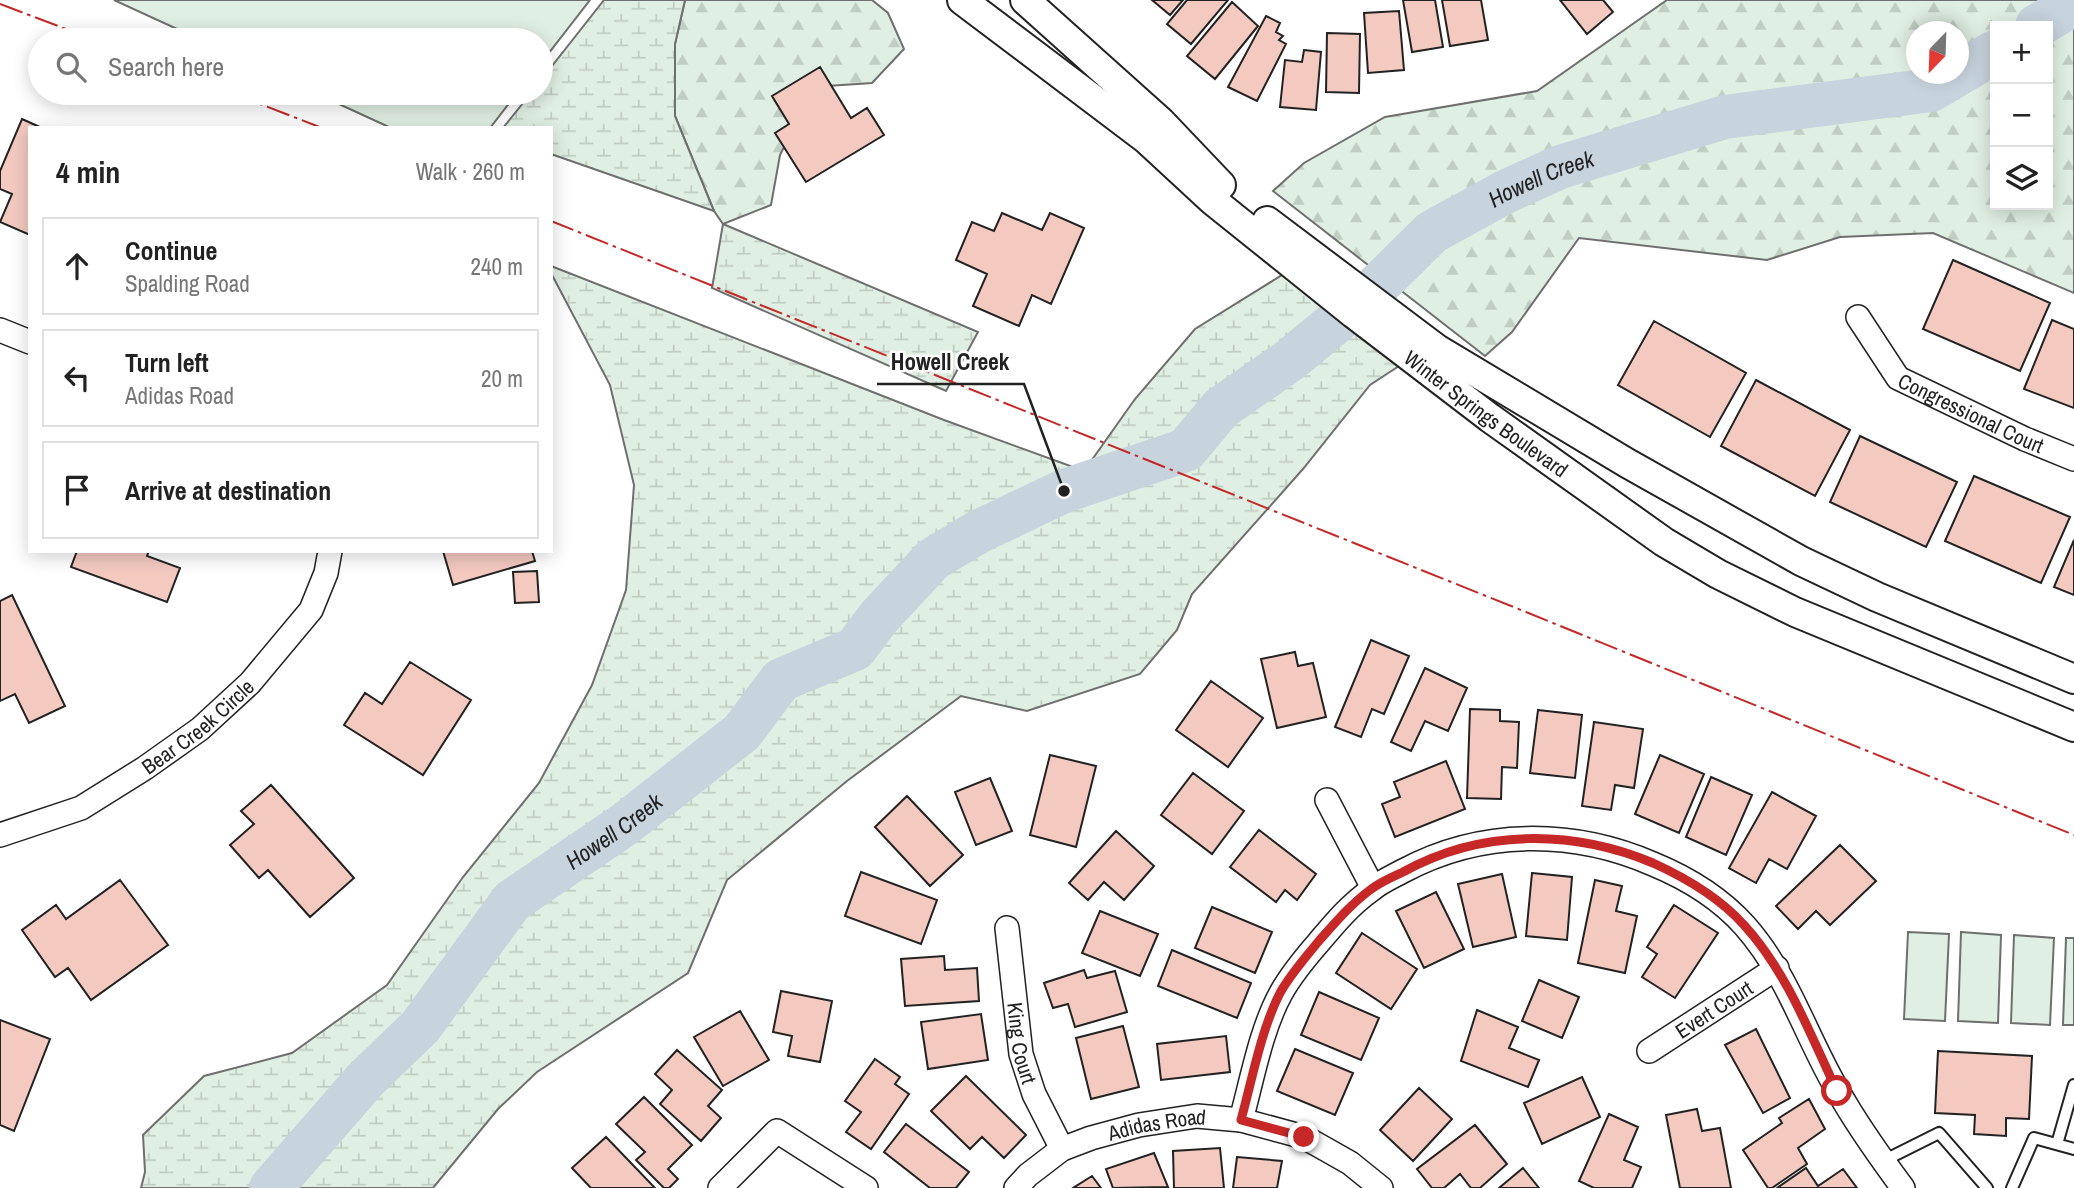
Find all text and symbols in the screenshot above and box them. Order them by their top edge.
north arrow [1906,21,1969,84]
map controls [1990,21,2053,210]
button: + [1990,21,2053,84]
search box [28,28,553,105]
icon: search [52,48,90,86]
text: Search here [108,49,224,84]
button: − [1990,84,2053,147]
water label: Howell Creek [1482,142,1599,214]
button: layers [1990,147,2053,210]
text: 4 min [56,152,120,192]
text: Walk · 260 m [416,156,525,187]
text: Continue [125,233,217,268]
icon: ahead [58,247,96,285]
text: 240 m [471,251,523,282]
text: Spalding Road [125,268,250,299]
callout: Howell Creek [877,340,1024,384]
street label: Winter Springs Boulevard [1398,343,1574,484]
text: Turn left [125,345,209,380]
text: Howell Creek [891,346,1010,377]
icon: left [58,359,96,397]
text: 20 m [481,363,523,394]
street label: Congressional Court [1894,366,2048,460]
text: Adidas Road [125,380,234,411]
icon: arrive [58,471,96,509]
text: Arrive at destination [125,473,331,508]
street label: Bear Creek Circle [136,672,260,781]
water label: Howell Creek [559,784,669,876]
street label: Evert Court [1669,973,1758,1045]
street label: King Court [1001,1001,1044,1088]
route start [1821,1075,1852,1106]
street label: Adidas Road [1103,1101,1207,1148]
route end [1288,1121,1319,1152]

